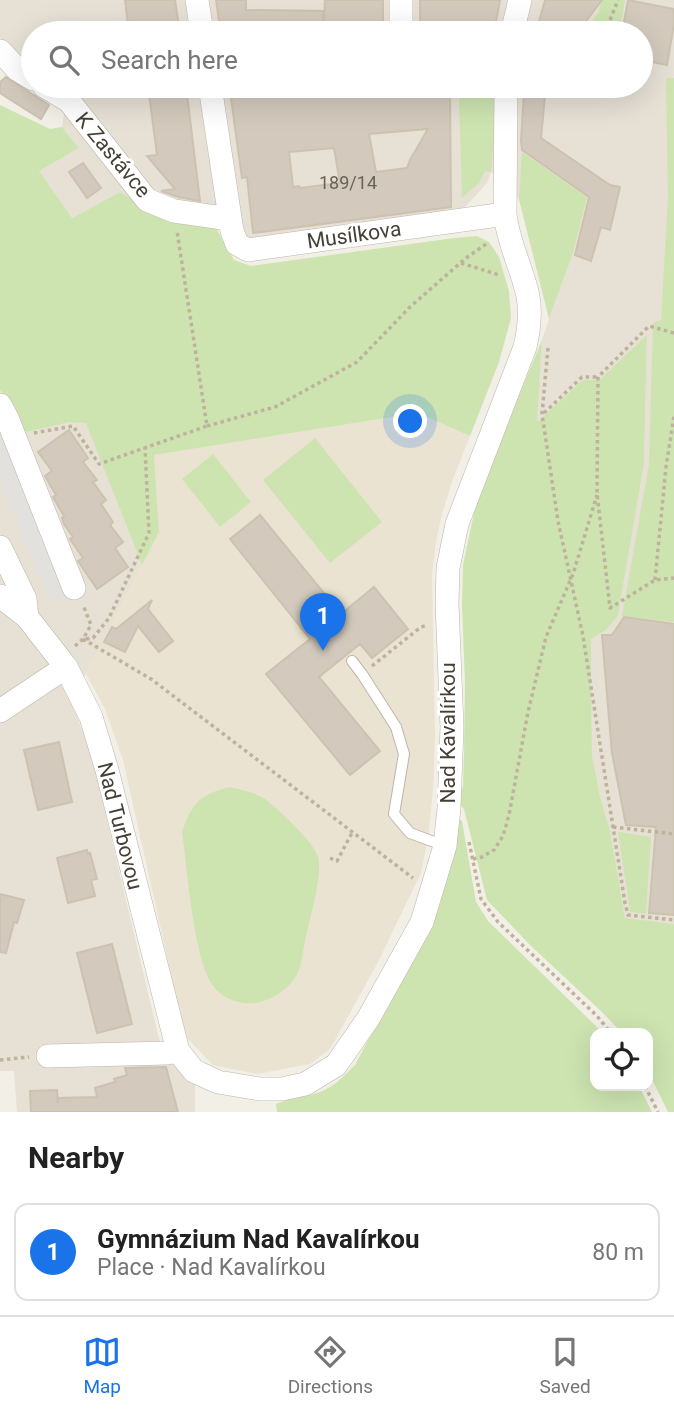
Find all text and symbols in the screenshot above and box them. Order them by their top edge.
search box [21,21,653,98]
icon: search [45,41,83,79]
text: Search here [101,45,238,75]
street label: K Zastávce [71,108,155,202]
house number: 189/14 [319,172,377,193]
street label: Musílkova [305,217,403,253]
your location [393,404,427,438]
pin: 1 [300,593,346,651]
street label: Nad Kavalírkou [436,663,460,803]
street label: Nad Turbovou [93,760,147,892]
map controls [590,1028,653,1091]
button: locate [590,1028,653,1091]
text: Nearby [28,1140,124,1175]
text: Gymnázium Nad Kavalírkou [97,1224,420,1254]
text: 1 [46,1239,60,1266]
text: 80 m [592,1239,644,1266]
text: Place · Nad Kavalírkou [97,1254,326,1281]
tab: Map [83,1333,121,1398]
tab: Directions [288,1333,373,1398]
tab: Saved [539,1333,591,1398]

